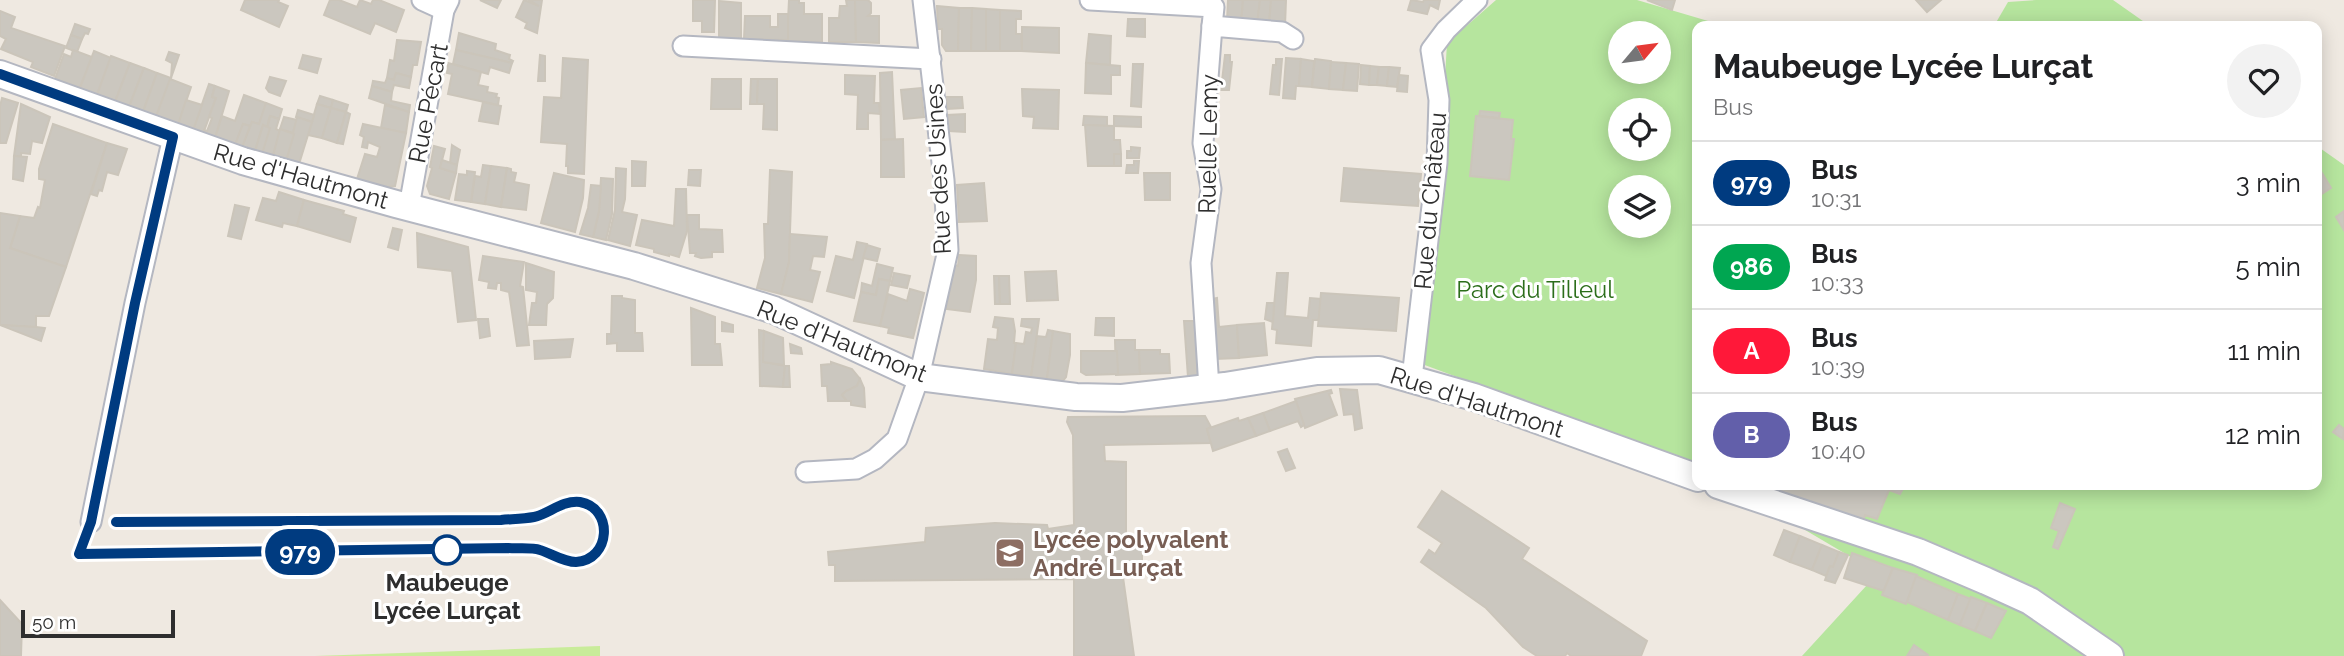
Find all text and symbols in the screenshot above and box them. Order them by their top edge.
north arrow [1608,21,1671,84]
map controls [1608,21,1671,238]
street label: Rue Pécart [402,41,454,165]
button: heart [2227,44,2301,118]
text: Maubeuge Lycée Lurçat [1713,47,2093,86]
street label: Ruelle Lemy [1192,74,1224,214]
street label: Rue des Usines [919,83,957,255]
text: Bus [1713,93,1753,120]
button: locate [1608,98,1671,161]
street label: Rue du Château [1408,111,1452,291]
street label: Rue d'Hautmont [210,137,392,215]
text: Bus [1811,155,1858,185]
text: 979 [1731,168,1772,197]
text: 3 min [2236,168,2301,198]
button: layers [1608,175,1671,238]
text: 10:31 [1811,185,1861,212]
text: Bus [1811,239,1858,269]
text: 986 [1730,252,1773,281]
text: 5 min [2235,252,2301,282]
text: 10:33 [1811,269,1864,296]
park label: Parc du Tilleul [1456,275,1614,304]
street label: Rue d'Hautmont [753,294,931,388]
text: Bus [1811,323,1858,353]
text: A [1743,336,1760,365]
text: 11 min [2227,336,2301,366]
text: 10:39 [1811,353,1865,380]
street label: Rue d'Hautmont [1387,360,1567,444]
text: Bus [1811,407,1858,437]
text: B [1743,420,1760,449]
text: 12 min [2225,420,2301,450]
text: 10:40 [1811,437,1866,464]
place label: Lycée polyvalent André Lurçat [1033,525,1228,582]
line badge: 979 [260,529,340,575]
marker: Maubeuge Lycée Lurçat [432,535,462,565]
school or university icon: Lycée polyvalent André Lurçat [993,536,1027,570]
text: 979 [279,537,321,566]
place label: Maubeuge Lycée Lurçat [373,568,521,625]
scale bar [21,607,175,639]
text: 50 m [32,611,76,633]

